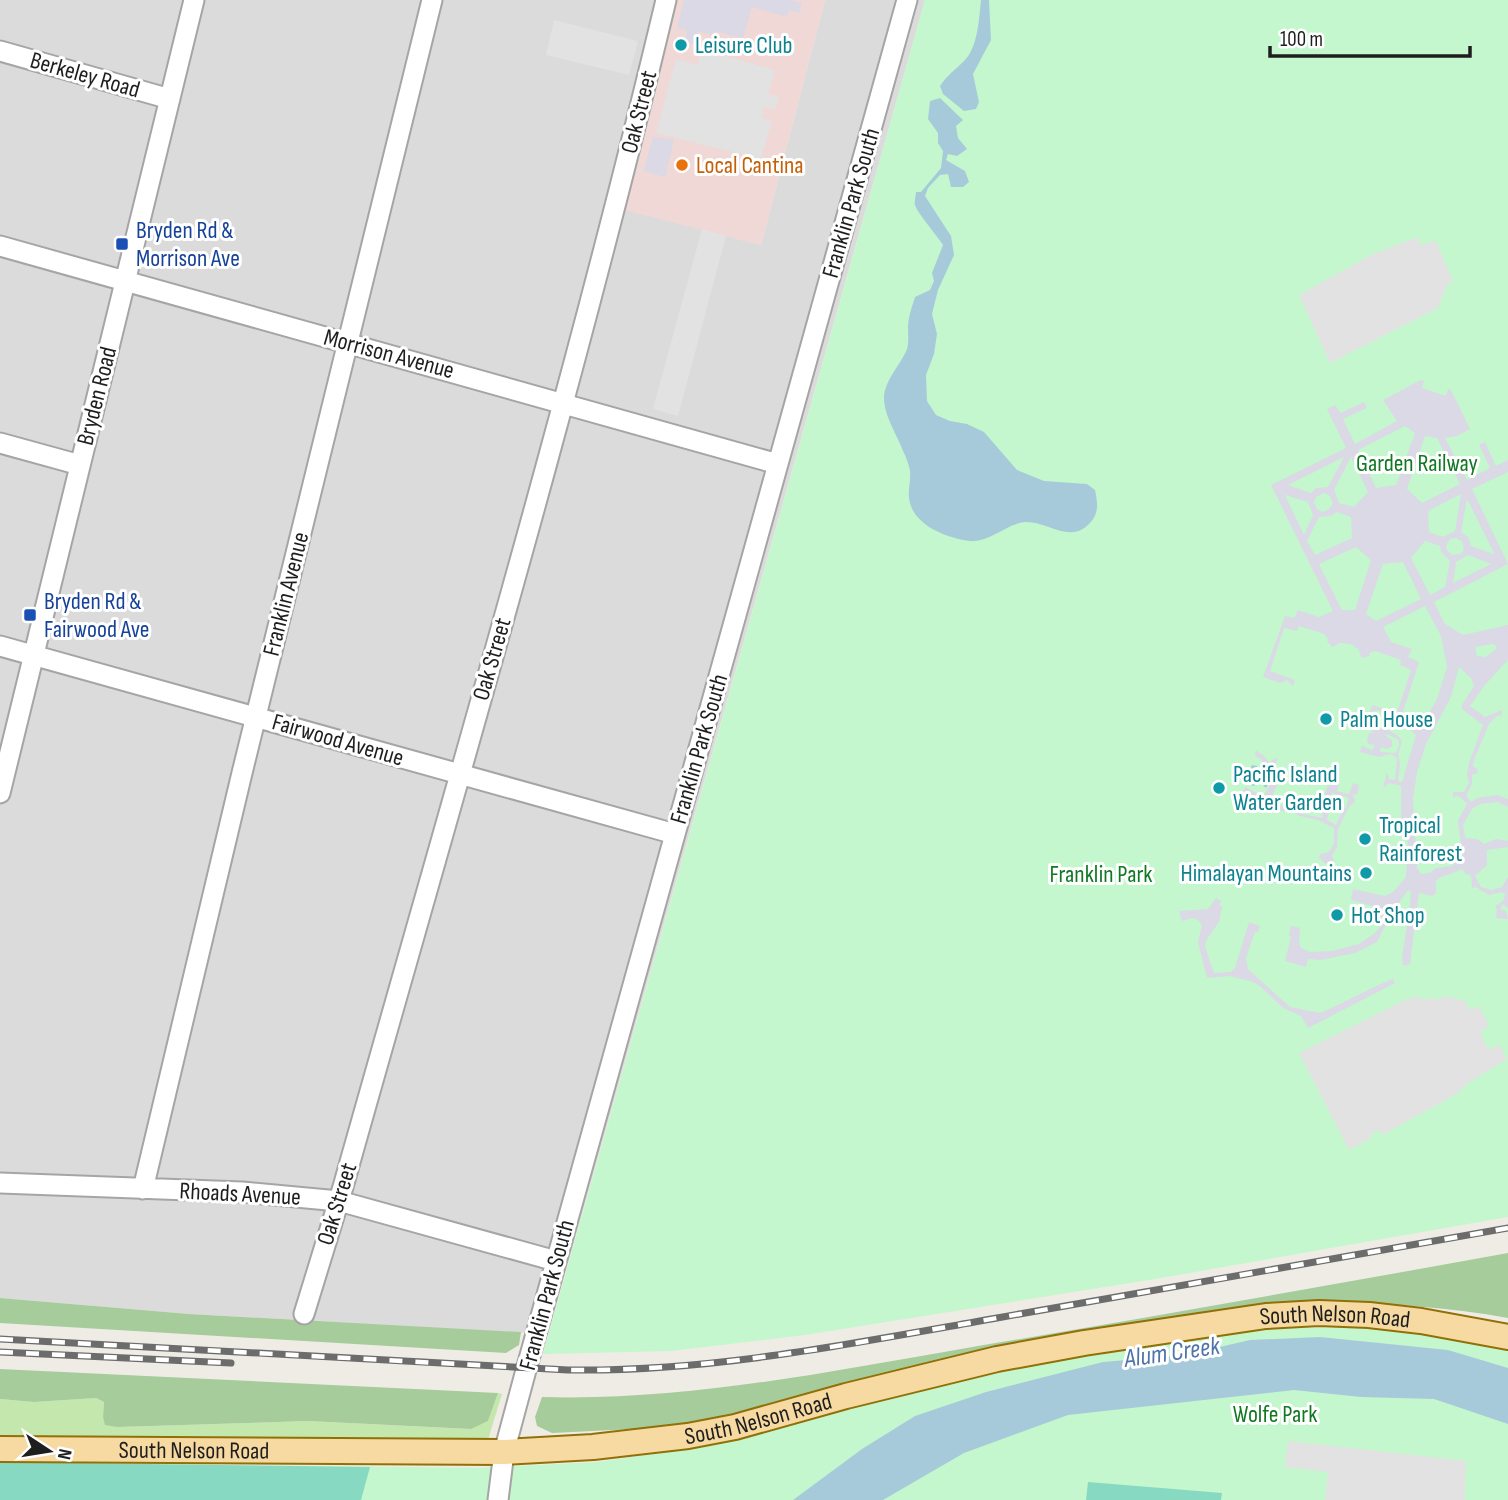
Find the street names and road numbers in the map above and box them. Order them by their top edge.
street label: Berkeley Road [27,46,143,104]
street label: Oak Street [615,68,663,156]
street label: Franklin Park South [816,125,886,281]
street label: Morrison Avenue [321,323,457,385]
street label: Bryden Road [71,344,123,448]
street label: Franklin Avenue [257,529,315,659]
street label: Oak Street [466,614,518,704]
street label: Franklin Park South [664,671,734,827]
street label: Fairwood Avenue [269,707,407,773]
street label: Oak Street [311,1159,363,1249]
street label: Rhoads Avenue [179,1176,301,1212]
street label: Franklin Park South [513,1217,581,1373]
street label: South Nelson Road [1258,1298,1412,1334]
street label: South Nelson Road [682,1386,835,1451]
street label: South Nelson Road [118,1435,269,1465]

